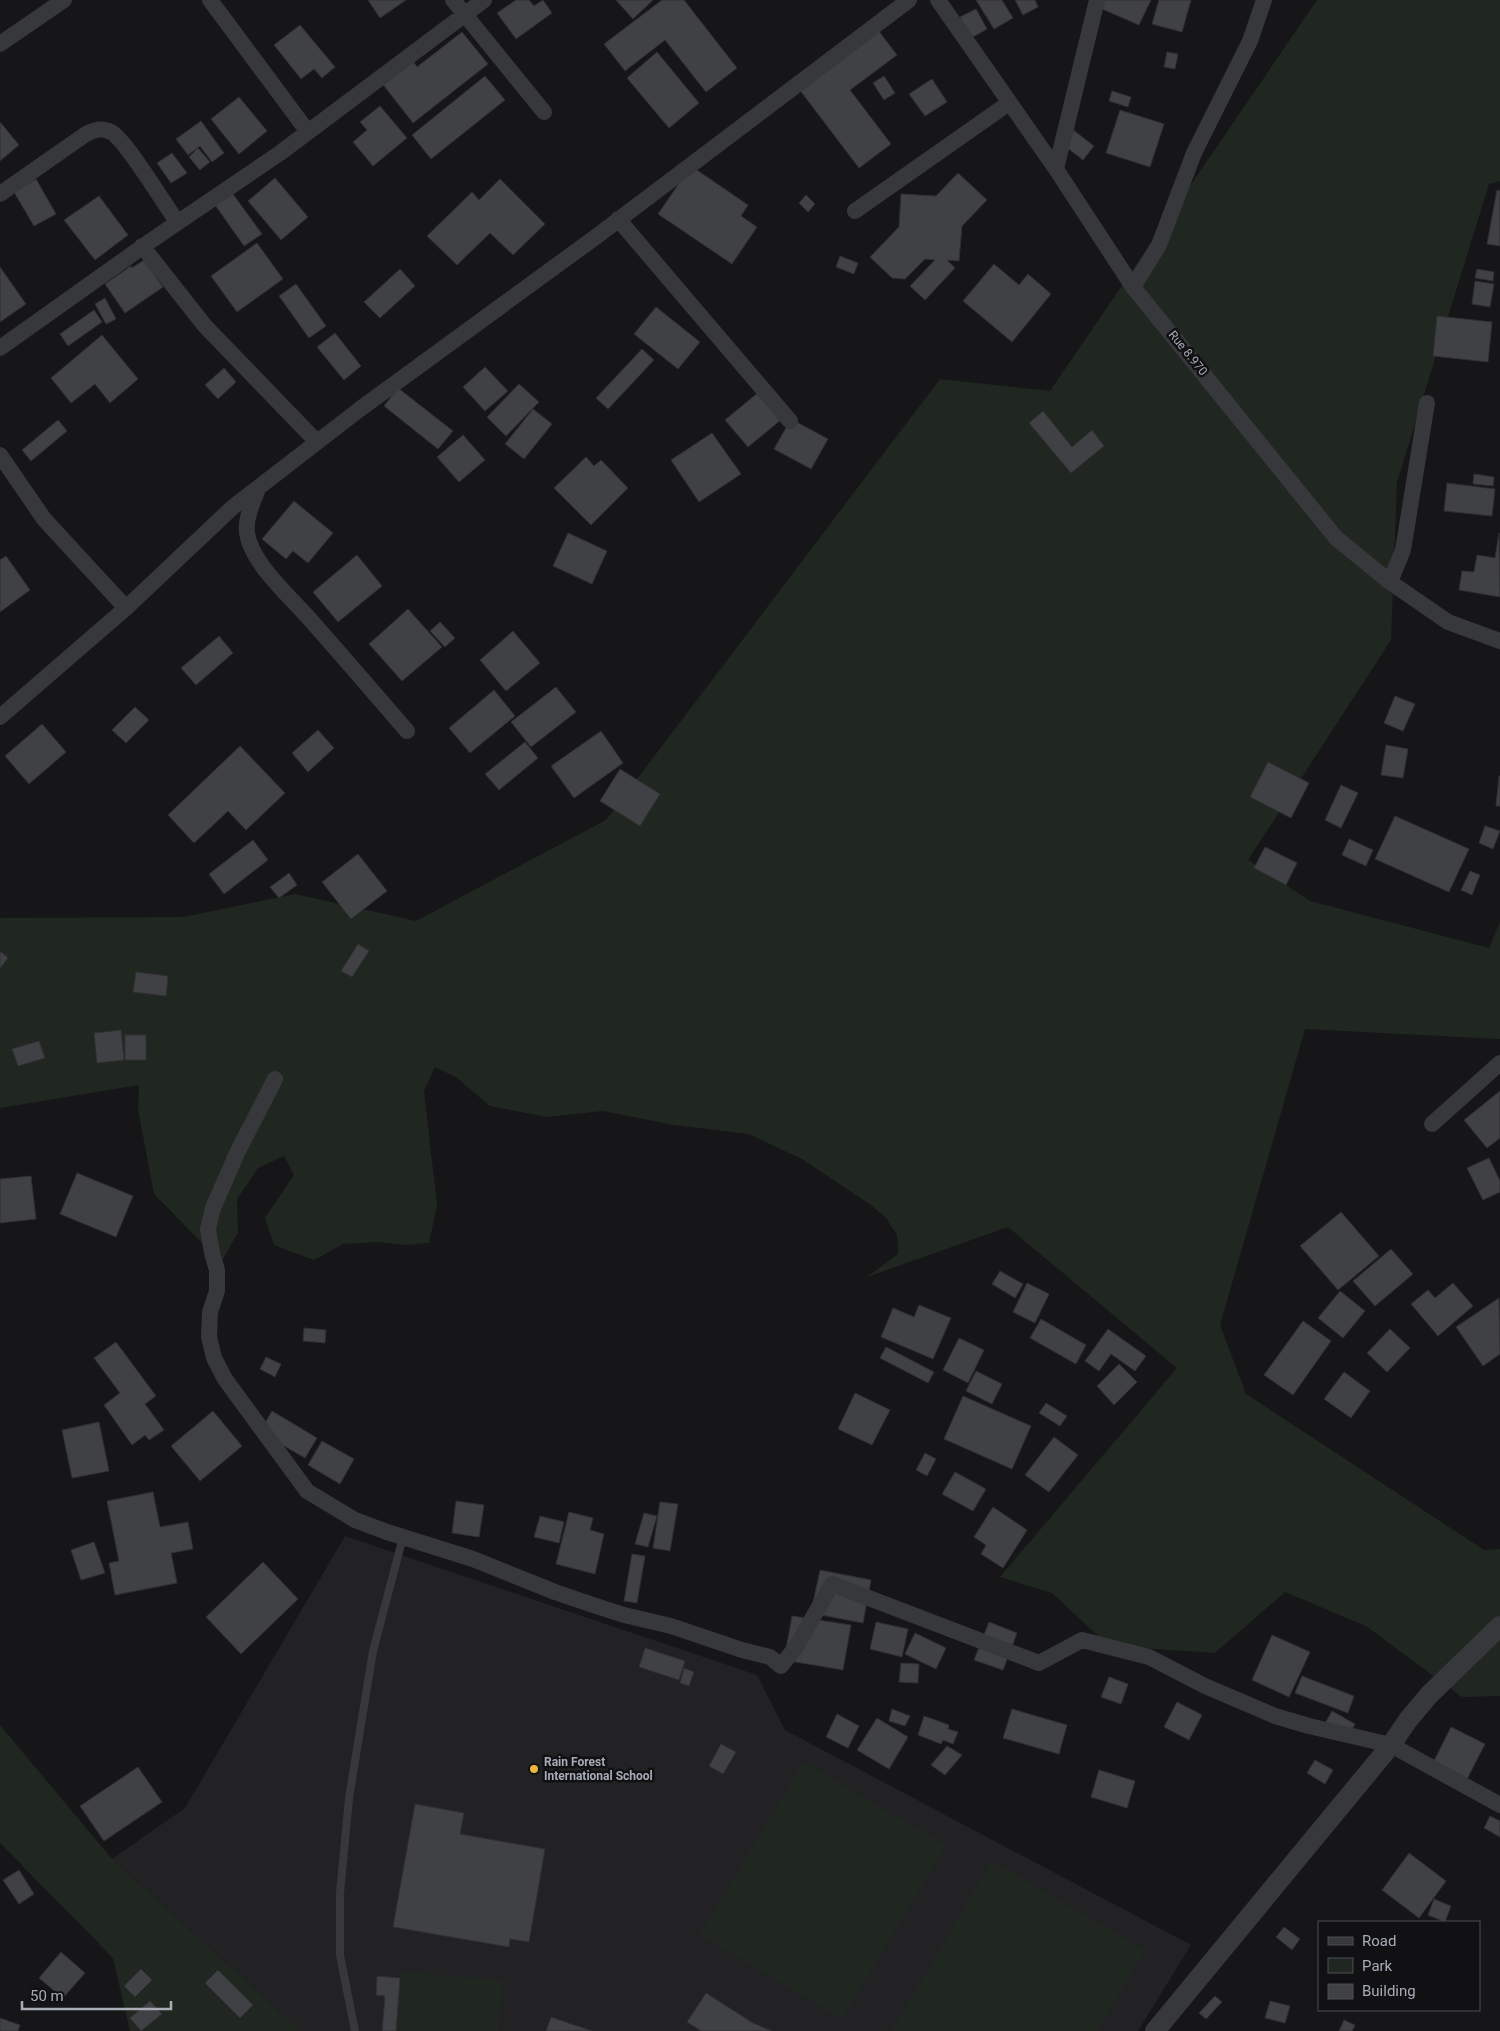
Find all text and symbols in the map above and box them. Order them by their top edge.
street label: Rue 8.970 [1166,328,1210,378]
place label: Rain Forest International School [544,1755,653,1783]
marker: Rain Forest International School [528,1763,540,1775]
legend [1318,1921,1480,2011]
text: Road [1362,1932,1396,1950]
text: Park [1362,1957,1393,1975]
scale bar [22,1978,171,2010]
text: Building [1362,1982,1416,2000]
text: 50 m [30,1987,64,2005]

